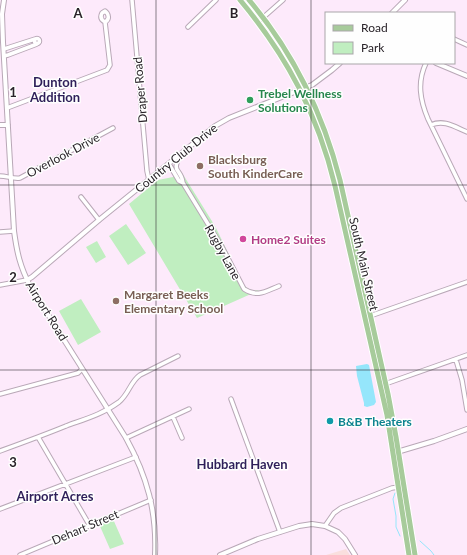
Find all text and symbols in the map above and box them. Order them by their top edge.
text: A [72,5,83,21]
text: B [230,5,239,21]
legend [325,12,455,64]
text: Road [361,20,388,35]
text: Park [361,40,385,55]
street label: Draper Road [130,56,150,124]
district label: Dunton Addition [29,74,80,105]
text: 1 [9,84,17,100]
place label: Trebel Wellness Solutions [258,86,342,115]
marker: Trebel Wellness Solutions [245,95,255,105]
street label: Country Club Drive [132,120,220,196]
street label: Overlook Drive [24,129,102,181]
place label: Blacksburg South KinderCare [208,152,303,181]
marker: Blacksburg South KinderCare [195,161,205,171]
street label: South Main Street [346,216,382,313]
street label: Rugby Lane [202,222,244,282]
place label: Home2 Suites [251,232,326,247]
marker: Home2 Suites [238,234,248,244]
text: 2 [9,269,17,285]
street label: Airport Road [23,279,71,343]
place label: Margaret Beeks Elementary School [124,287,223,316]
marker: Margaret Beeks Elementary School [111,296,121,306]
place label: B&B Theaters [338,414,412,429]
marker: B&B Theaters [325,416,335,426]
text: 3 [9,454,17,470]
district label: Hubbard Haven [196,456,288,472]
district label: Airport Acres [16,488,94,504]
street label: Dehart Street [49,506,121,548]

